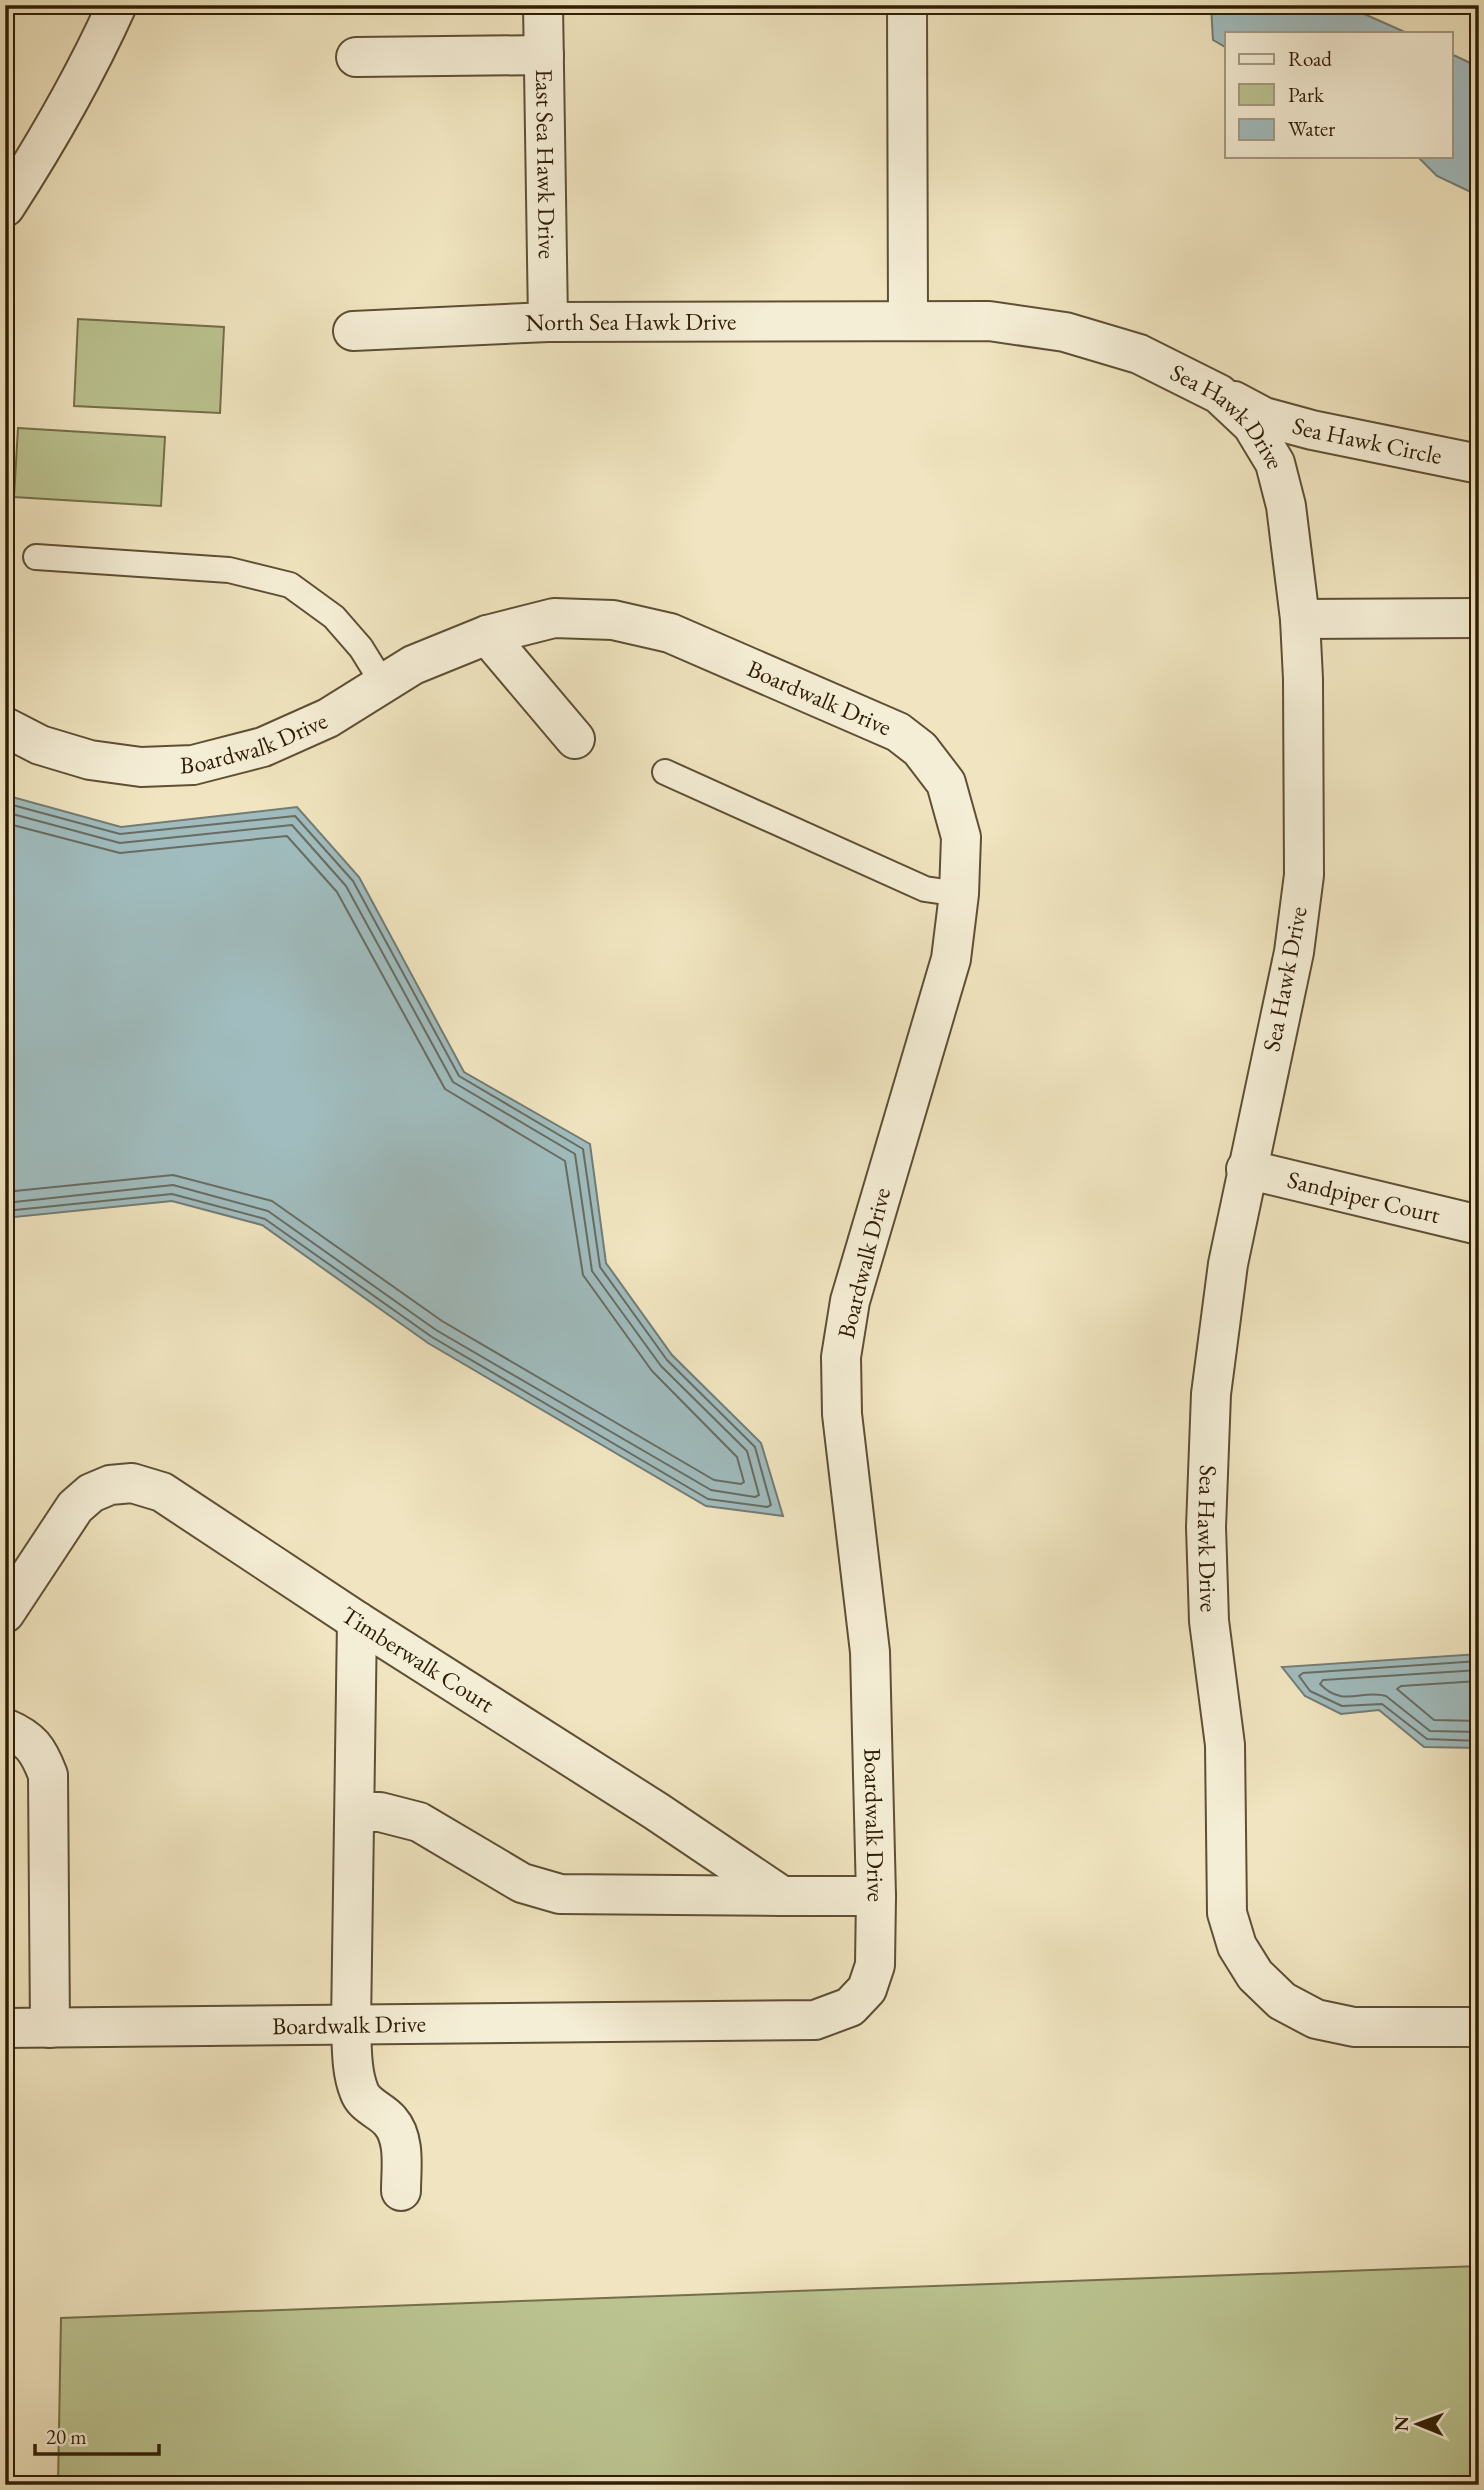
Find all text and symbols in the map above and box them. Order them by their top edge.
legend [1225,32,1452,158]
text: Road [1288,45,1332,72]
street label: East Sea Hawk Drive [529,69,563,259]
text: Park [1288,81,1325,108]
text: Water [1288,115,1335,142]
street label: North Sea Hawk Drive [525,306,736,338]
street label: Sea Hawk Drive [1165,356,1292,472]
street label: Sea Hawk Circle [1289,409,1445,471]
street label: Boardwalk Drive [743,652,896,742]
street label: Boardwalk Drive [179,704,332,780]
street label: Sea Hawk Drive [1255,904,1314,1054]
street label: Sandpiper Court [1284,1164,1444,1230]
street label: Boardwalk Drive [830,1184,897,1341]
street label: Sea Hawk Drive [1191,1464,1225,1613]
street label: Timberwalk Court [336,1599,501,1719]
street label: Boardwalk Drive [857,1748,892,1902]
street label: Boardwalk Drive [272,2008,426,2041]
north arrow [1382,2388,1452,2458]
scale bar [35,2413,159,2457]
text: N [1389,2415,1414,2432]
text: 20 m [46,2423,87,2450]

